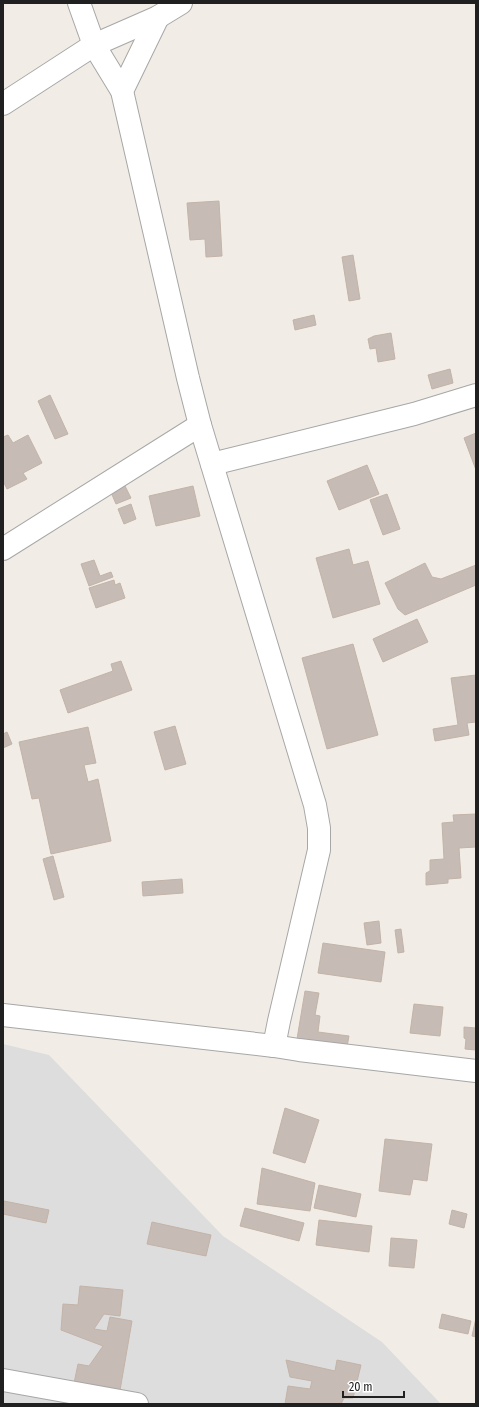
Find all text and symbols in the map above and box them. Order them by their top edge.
scale bar [343,1373,404,1399]
text: 20 m [349,1380,373,1394]

